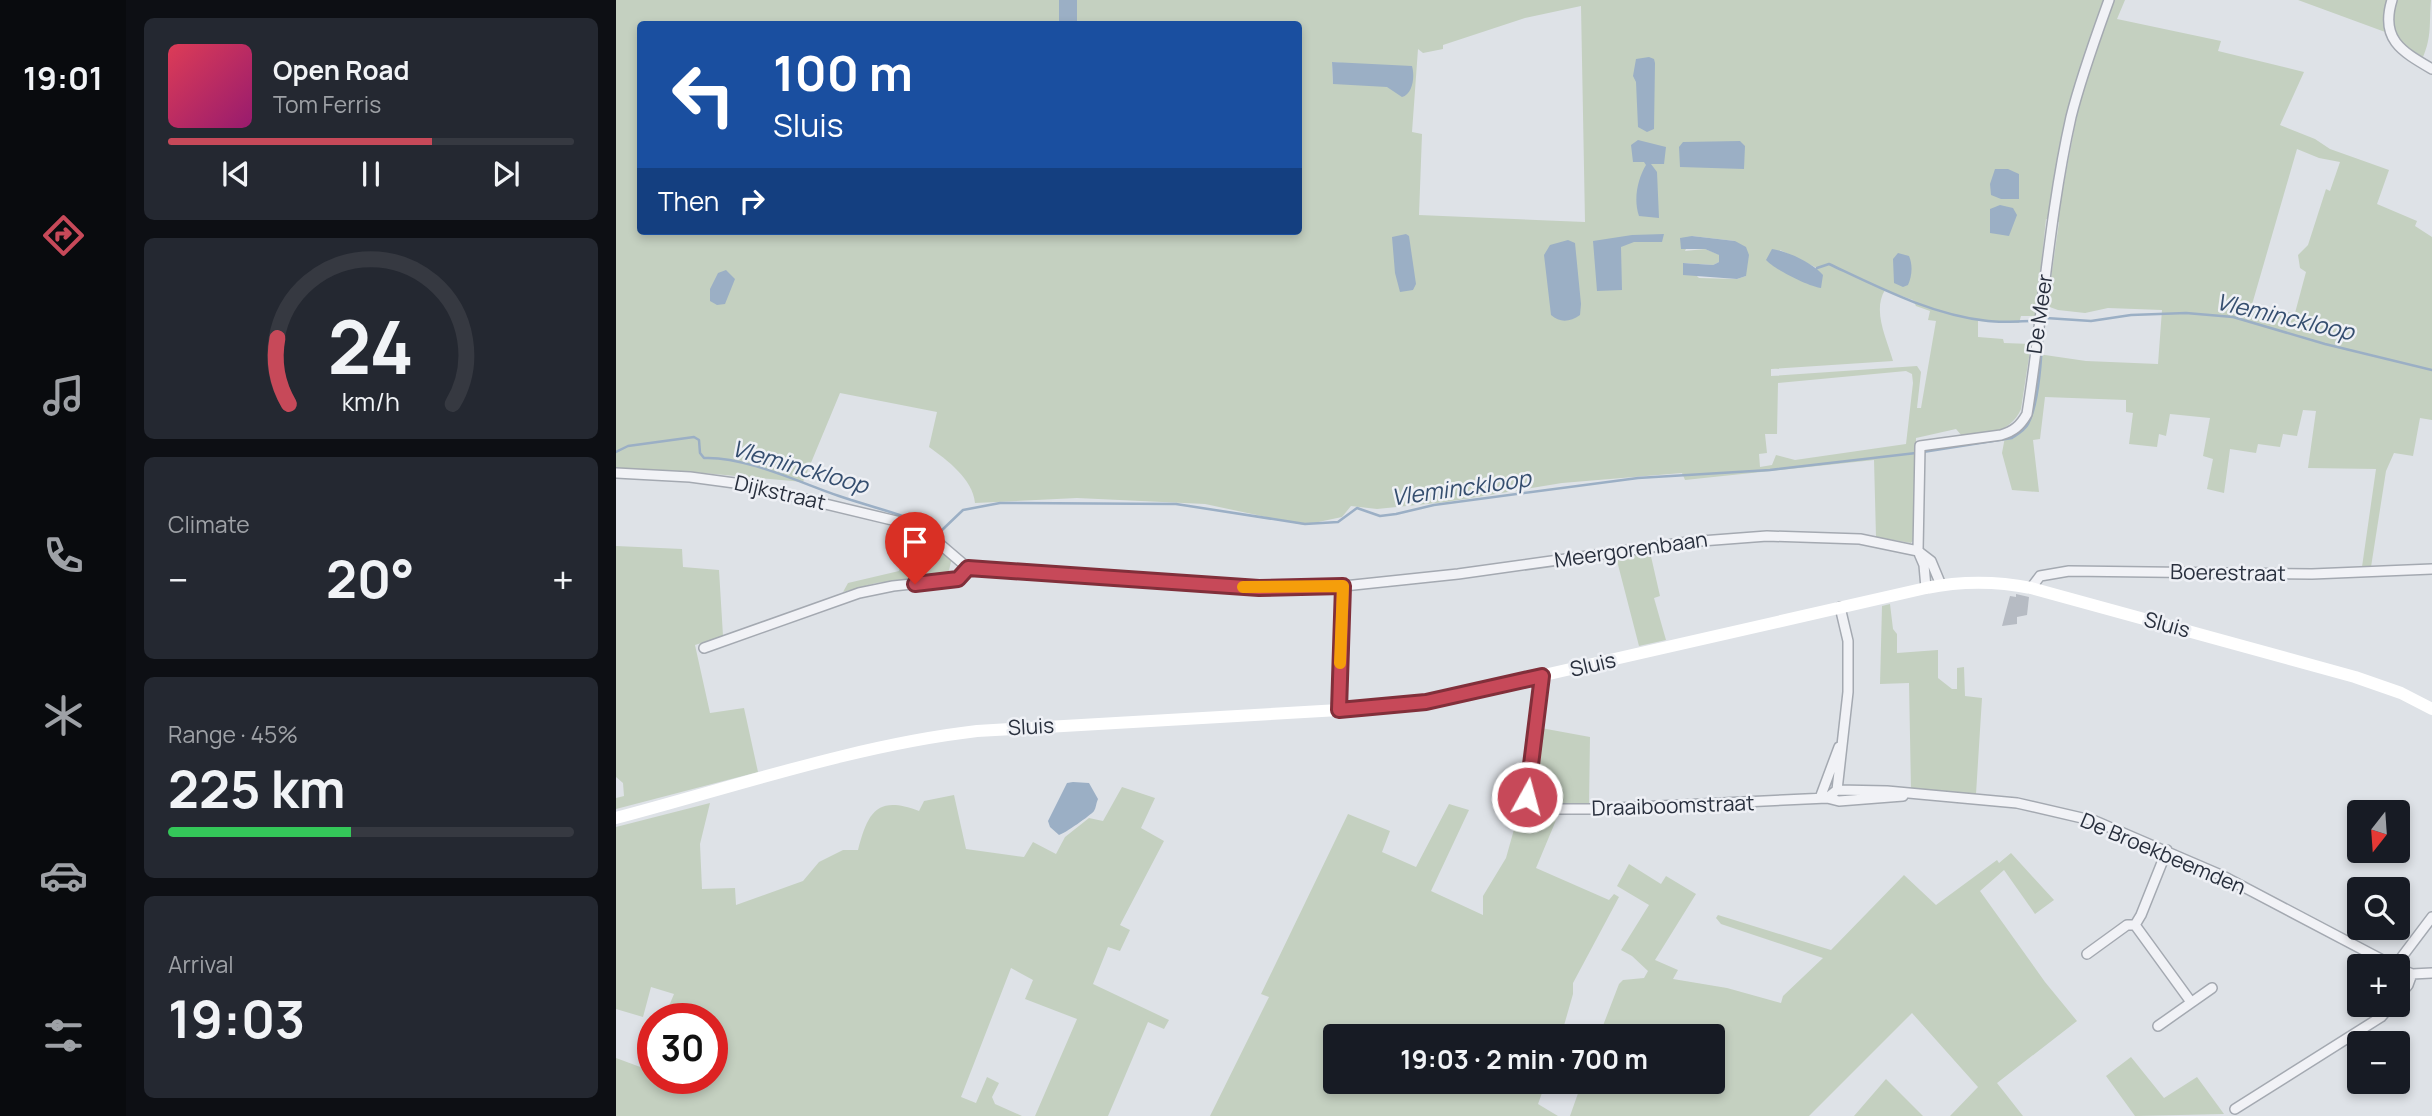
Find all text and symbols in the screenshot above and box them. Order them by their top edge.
text: 100 m [773,39,913,106]
icon: left [658,49,749,140]
text: Open Road [273,52,409,88]
text: 19:01 [23,56,103,100]
text: Tom Ferris [273,88,381,120]
text: Sluis [773,103,843,147]
icon: previous [217,155,255,193]
icon: pause [352,155,390,193]
icon: next [487,155,525,193]
icon: right [733,182,771,220]
text: Then [658,183,719,219]
icon: directions [39,211,88,260]
street label: De Meer [2020,272,2059,356]
water label: Vleminckloop [2213,285,2359,348]
text: 24 [328,297,414,397]
icon: music [39,371,88,420]
text: km/h [342,384,400,419]
water label: Vleminckloop [728,431,874,501]
water label: Vleminckloop [1389,461,1534,513]
street label: Dijkstraat [732,468,829,516]
text: Climate [168,508,250,540]
pin [885,512,945,584]
icon: arrive [896,523,934,561]
street label: Meergorenbaan [1553,524,1709,574]
icon: phone [39,531,88,580]
text: 20° [326,543,415,614]
text: − [168,553,189,605]
text: + [552,553,574,605]
street label: Boerestraat [2170,557,2286,587]
street label: Sluis [2141,605,2193,644]
street label: Sluis [1567,645,1618,683]
icon: climate [39,691,88,740]
street label: Sluis [1007,711,1055,741]
text: Range · 45% [168,718,298,750]
text: 225 km [168,753,346,824]
position arrow [1490,760,1564,834]
street label: Draaiboomstraat [1591,788,1755,822]
north arrow [2347,800,2410,863]
map controls [2347,800,2410,1094]
street label: De Broekbeemden [2076,806,2250,901]
icon: car [39,851,88,900]
button: search [2347,877,2410,940]
text: Arrival [168,948,234,980]
button: + [2347,954,2410,1017]
text: 19:03 [168,983,305,1054]
speed limit sign: 30 [637,1003,728,1094]
icon: filters [39,1011,88,1060]
button: − [2347,1031,2410,1094]
text: 19:03 · 2 min · 700 m [1400,1041,1648,1077]

